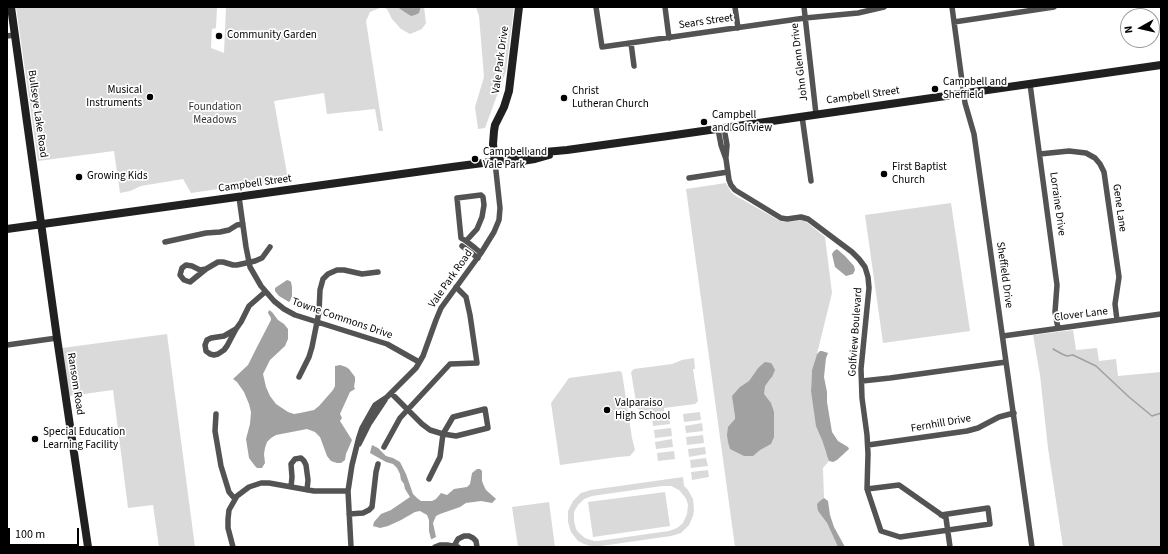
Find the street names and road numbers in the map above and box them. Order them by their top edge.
street label: Sears Street [678,12,734,32]
street label: John Glenn Drive [789,22,811,102]
street label: Vale Park Drive [490,25,512,95]
street label: Bullseye Lake Road [24,69,50,159]
street label: Campbell Street [825,84,901,108]
street label: Lorraine Drive [1046,171,1068,237]
street label: Campbell Street [217,172,293,196]
street label: Gene Lane [1109,183,1129,233]
street label: Sheffield Drive [993,241,1015,309]
street label: Vale Park Road [426,247,476,311]
street label: Golfview Boulevard [846,287,866,377]
street label: Towne Commons Drive [290,296,394,342]
street label: Clover Lane [1053,305,1109,325]
street label: Ransom Road [64,352,86,416]
street label: Fernhill Drive [910,412,972,436]

